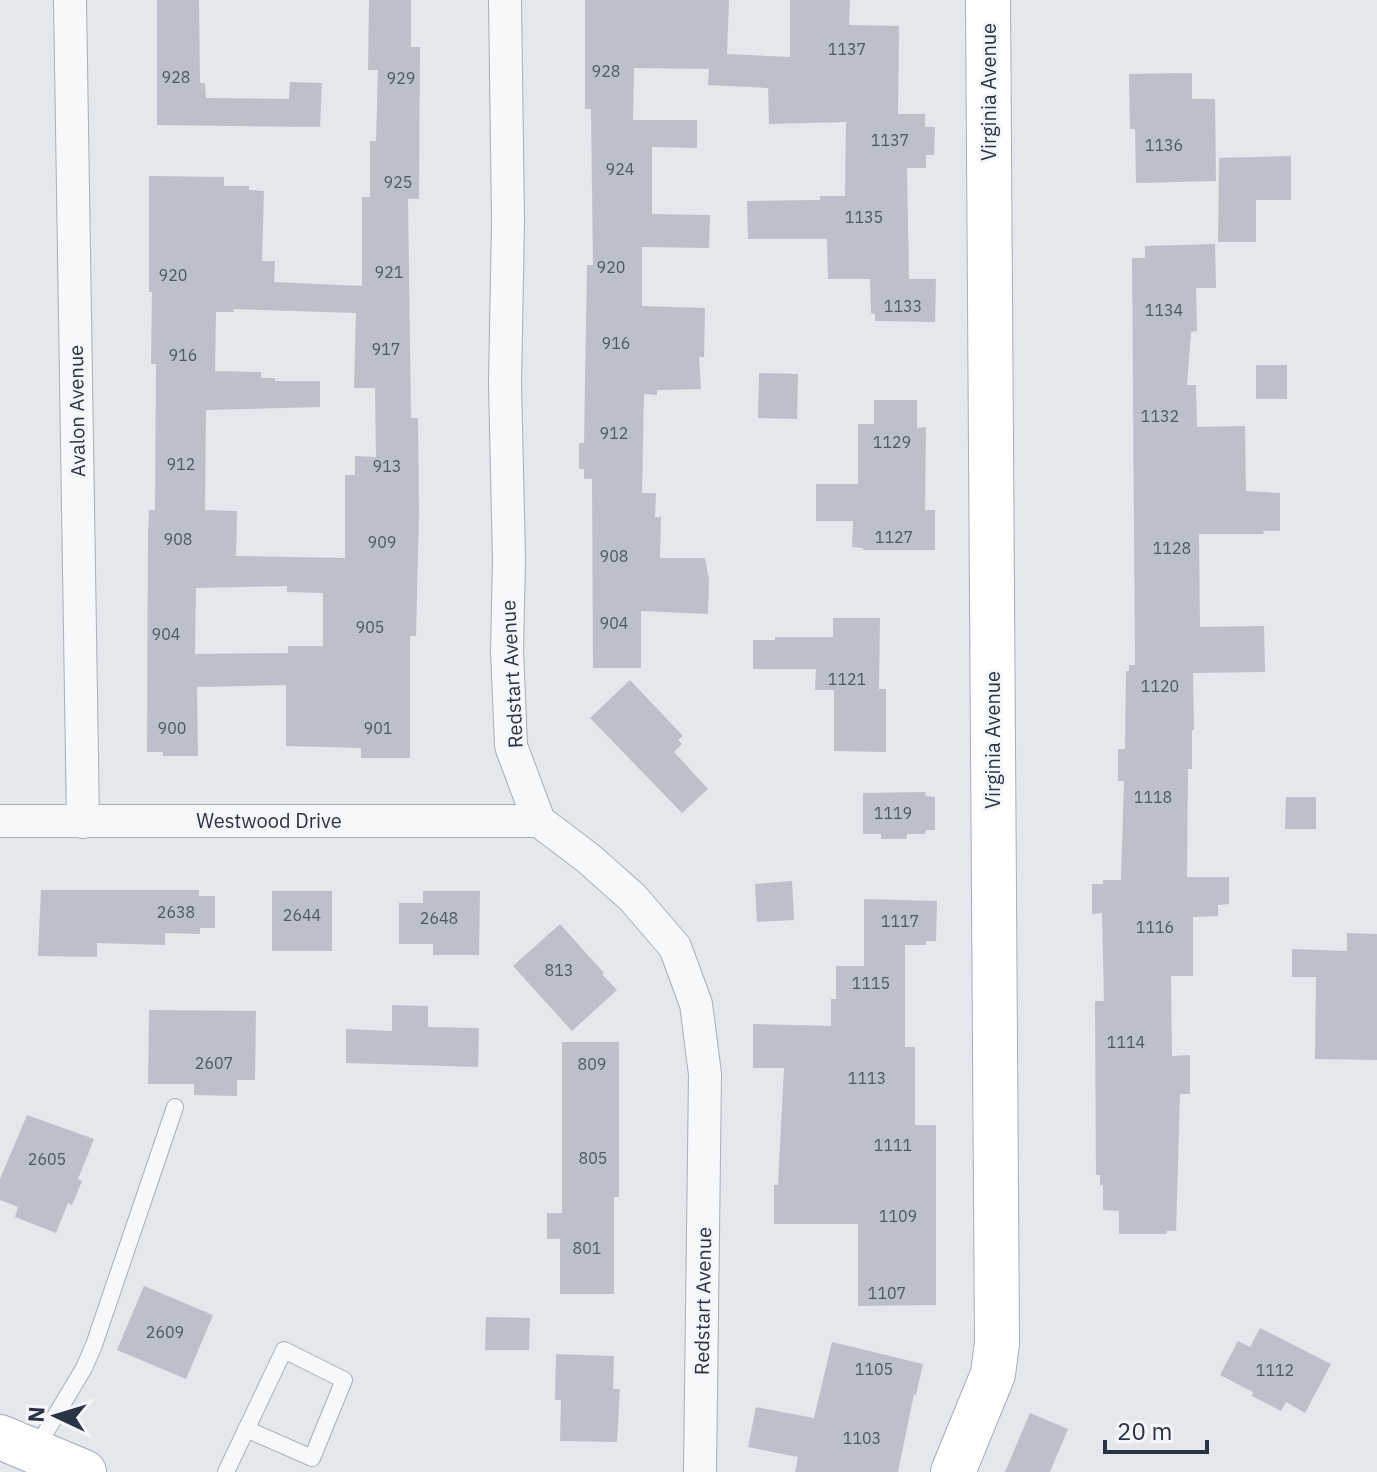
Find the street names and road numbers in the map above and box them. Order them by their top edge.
street label: Virginia Avenue [975,23,1002,161]
street label: Avalon Avenue [62,345,91,477]
street label: Redstart Avenue [494,599,529,749]
street label: Virginia Avenue [979,671,1006,809]
street label: Westwood Drive [196,807,342,834]
street label: Redstart Avenue [688,1227,717,1375]

